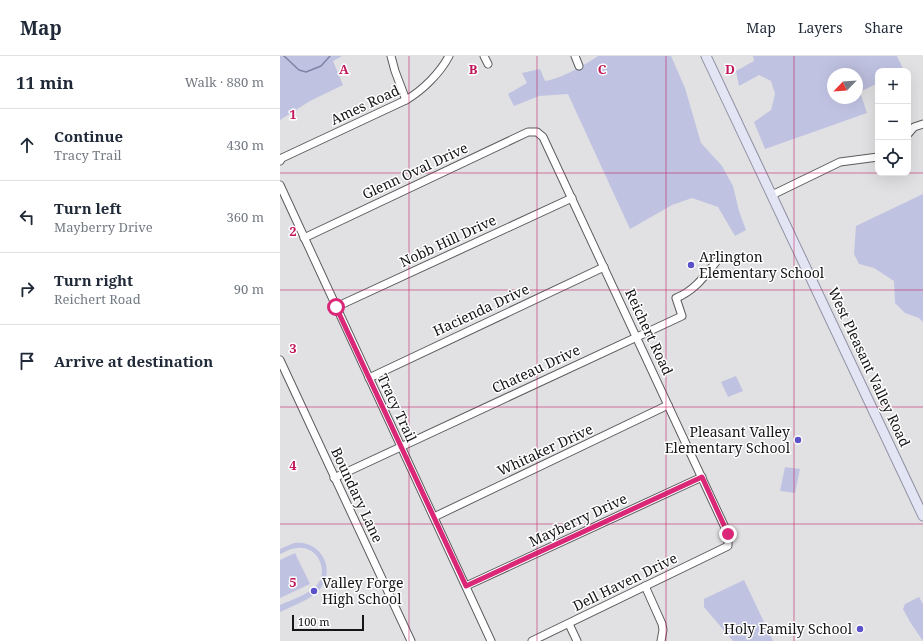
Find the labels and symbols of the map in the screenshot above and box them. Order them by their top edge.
text: A [339,60,349,78]
text: B [469,60,478,78]
text: C [598,60,607,78]
text: D [725,60,735,78]
north arrow [827,68,863,104]
street label: Ames Road [327,80,403,129]
text: 1 [289,105,297,123]
street label: Glenn Oval Drive [359,138,471,203]
street label: Nobb Hill Drive [396,210,499,271]
text: 2 [289,222,297,240]
place label: Arlington Elementary School [699,247,825,282]
marker: Arlington Elementary School [686,260,696,270]
street label: Hacienda Drive [430,279,532,340]
street label: West Pleasant Valley Road [824,284,915,450]
street label: Reichert Road [621,285,678,378]
route start [327,298,345,316]
text: 3 [289,339,297,357]
street label: Chateau Drive [489,340,583,397]
street label: Tracy Trail [373,371,422,445]
street label: Whitaker Drive [494,419,596,480]
place label: Pleasant Valley Elementary School [665,422,791,457]
marker: Pleasant Valley Elementary School [793,435,803,445]
street label: Boundary Lane [327,444,388,545]
text: 4 [289,456,297,474]
street label: Mayberry Drive [526,488,630,551]
route end [719,525,737,543]
street label: Dell Haven Drive [569,548,680,615]
text: 5 [289,573,297,591]
place label: Valley Forge High School [322,573,404,608]
marker: Valley Forge High School [309,586,319,596]
scale bar [292,613,364,632]
place label: Holy Family School [724,619,853,638]
marker: Holy Family School [855,624,865,634]

